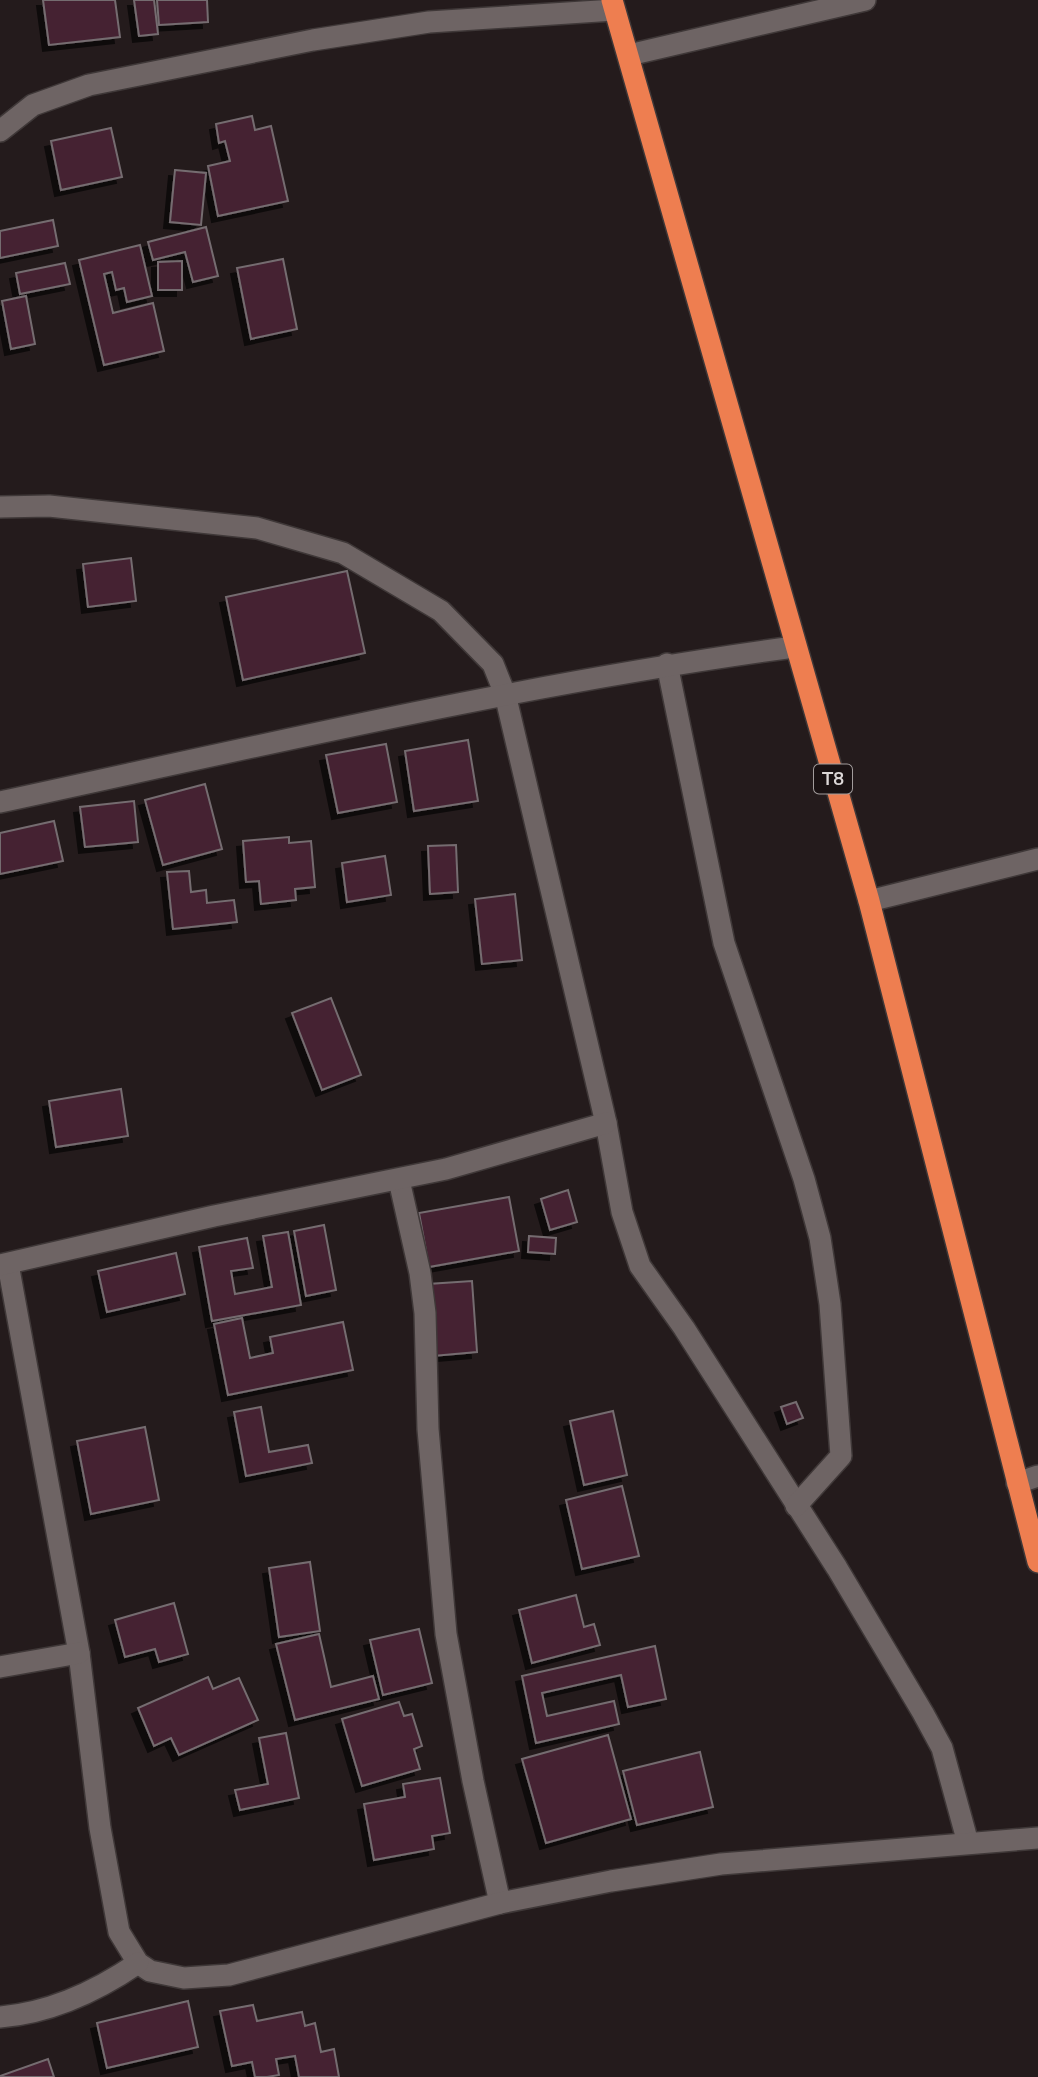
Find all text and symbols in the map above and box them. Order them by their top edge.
road number: T8 [814,764,852,794]

